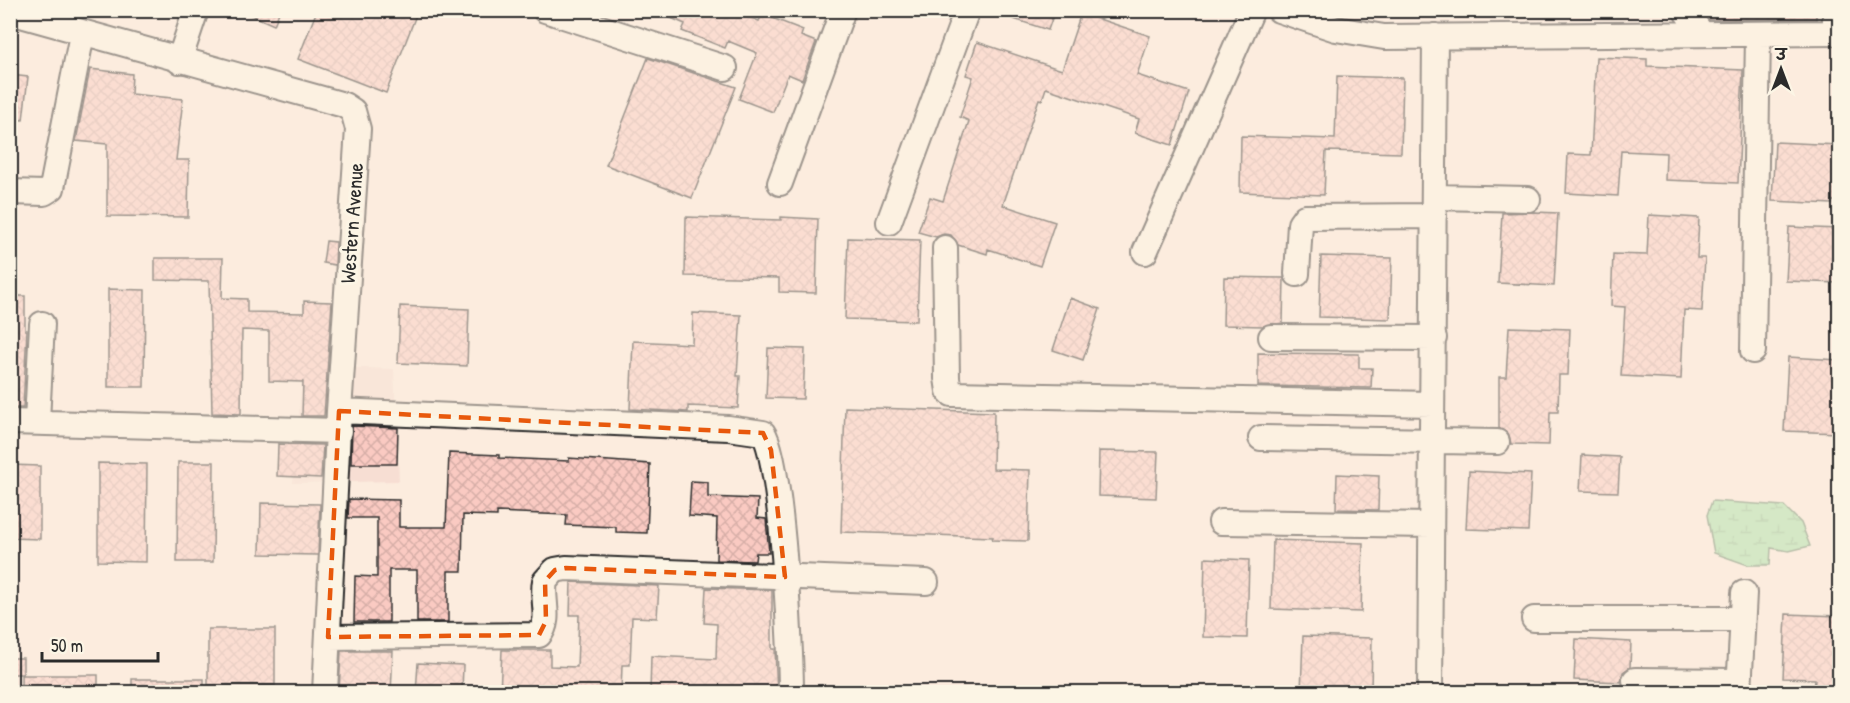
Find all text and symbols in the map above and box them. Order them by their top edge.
north arrow [1751,39,1811,99]
text: उ [1774,43,1788,65]
street label: Western Avenue [333,162,370,284]
scale bar [42,625,158,663]
text: 50 m [51,633,83,658]

